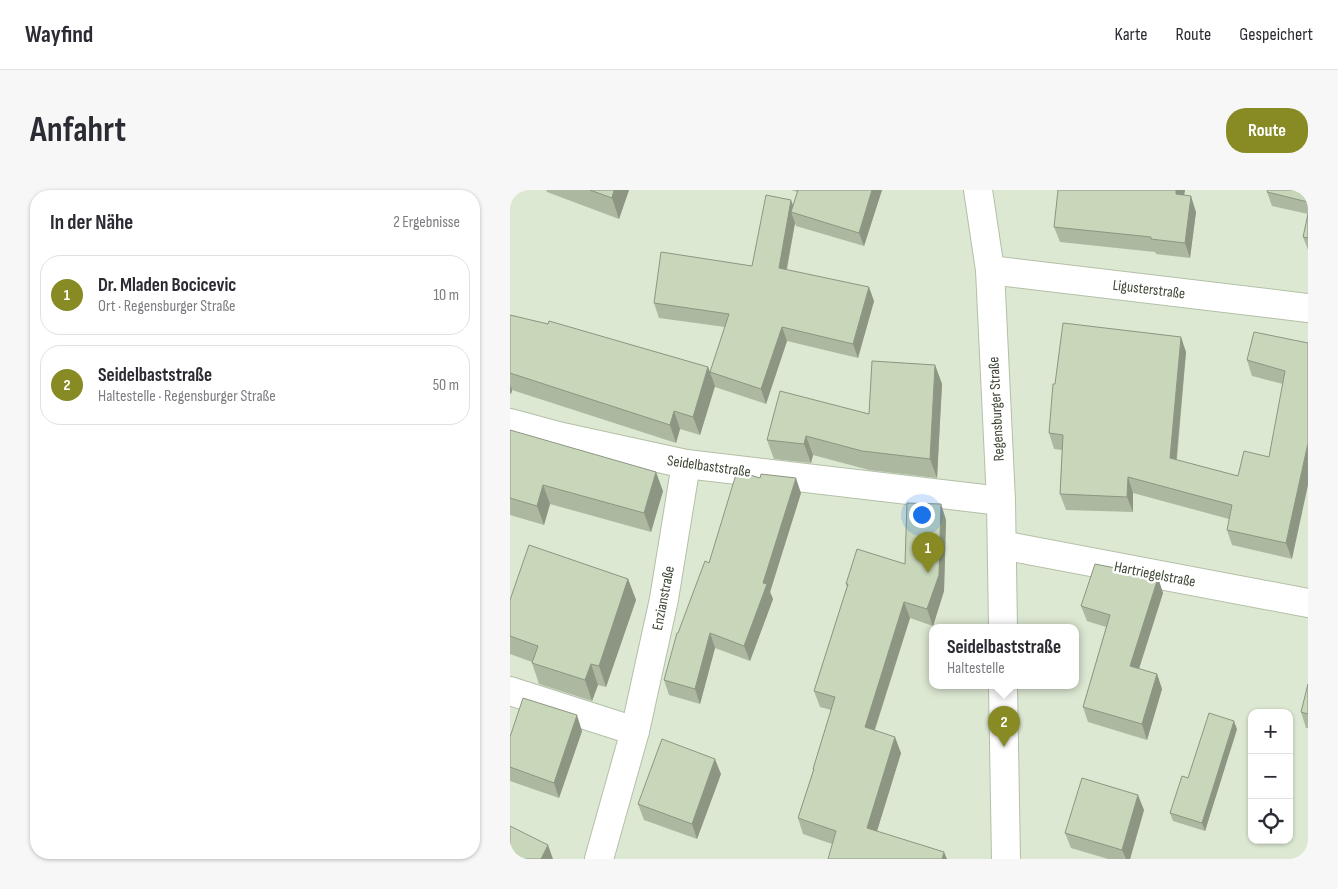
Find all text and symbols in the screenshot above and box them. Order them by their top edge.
text: Wayfind [25,20,93,49]
text: Karte [1115,24,1148,45]
text: Route [1176,24,1211,45]
text: Gespeichert [1239,24,1313,45]
button: Route [1226,108,1308,153]
text: Anfahrt [30,109,126,152]
text: In der Nähe [50,210,133,235]
text: 2 Ergebnisse [393,213,460,232]
text: Dr. Mladen Bocicevic [98,274,236,297]
street label: Ligusterstraße [1112,276,1186,303]
text: 1 [64,286,70,305]
text: 10 m [433,286,459,305]
text: Ort · Regensburger Straße [98,297,236,316]
street label: Regensburger Straße [984,356,1009,462]
text: Seidelbaststraße [98,364,212,387]
text: 2 [63,376,71,395]
text: 50 m [433,376,459,395]
text: Haltestelle · Regensburger Straße [98,387,276,406]
street label: Seidelbaststraße [666,451,752,482]
your location [909,502,935,528]
pin: 1 [912,532,944,573]
street label: Hartriegelstraße [1113,557,1197,592]
street label: Enzianstraße [648,564,679,632]
popup [929,624,1079,689]
text: Seidelbaststraße [947,636,1061,659]
text: Haltestelle [947,659,1005,678]
pin: 2 [988,706,1020,747]
map controls [1248,709,1293,844]
button: + [1248,709,1293,754]
button: − [1248,754,1293,799]
button: locate [1248,799,1293,844]

